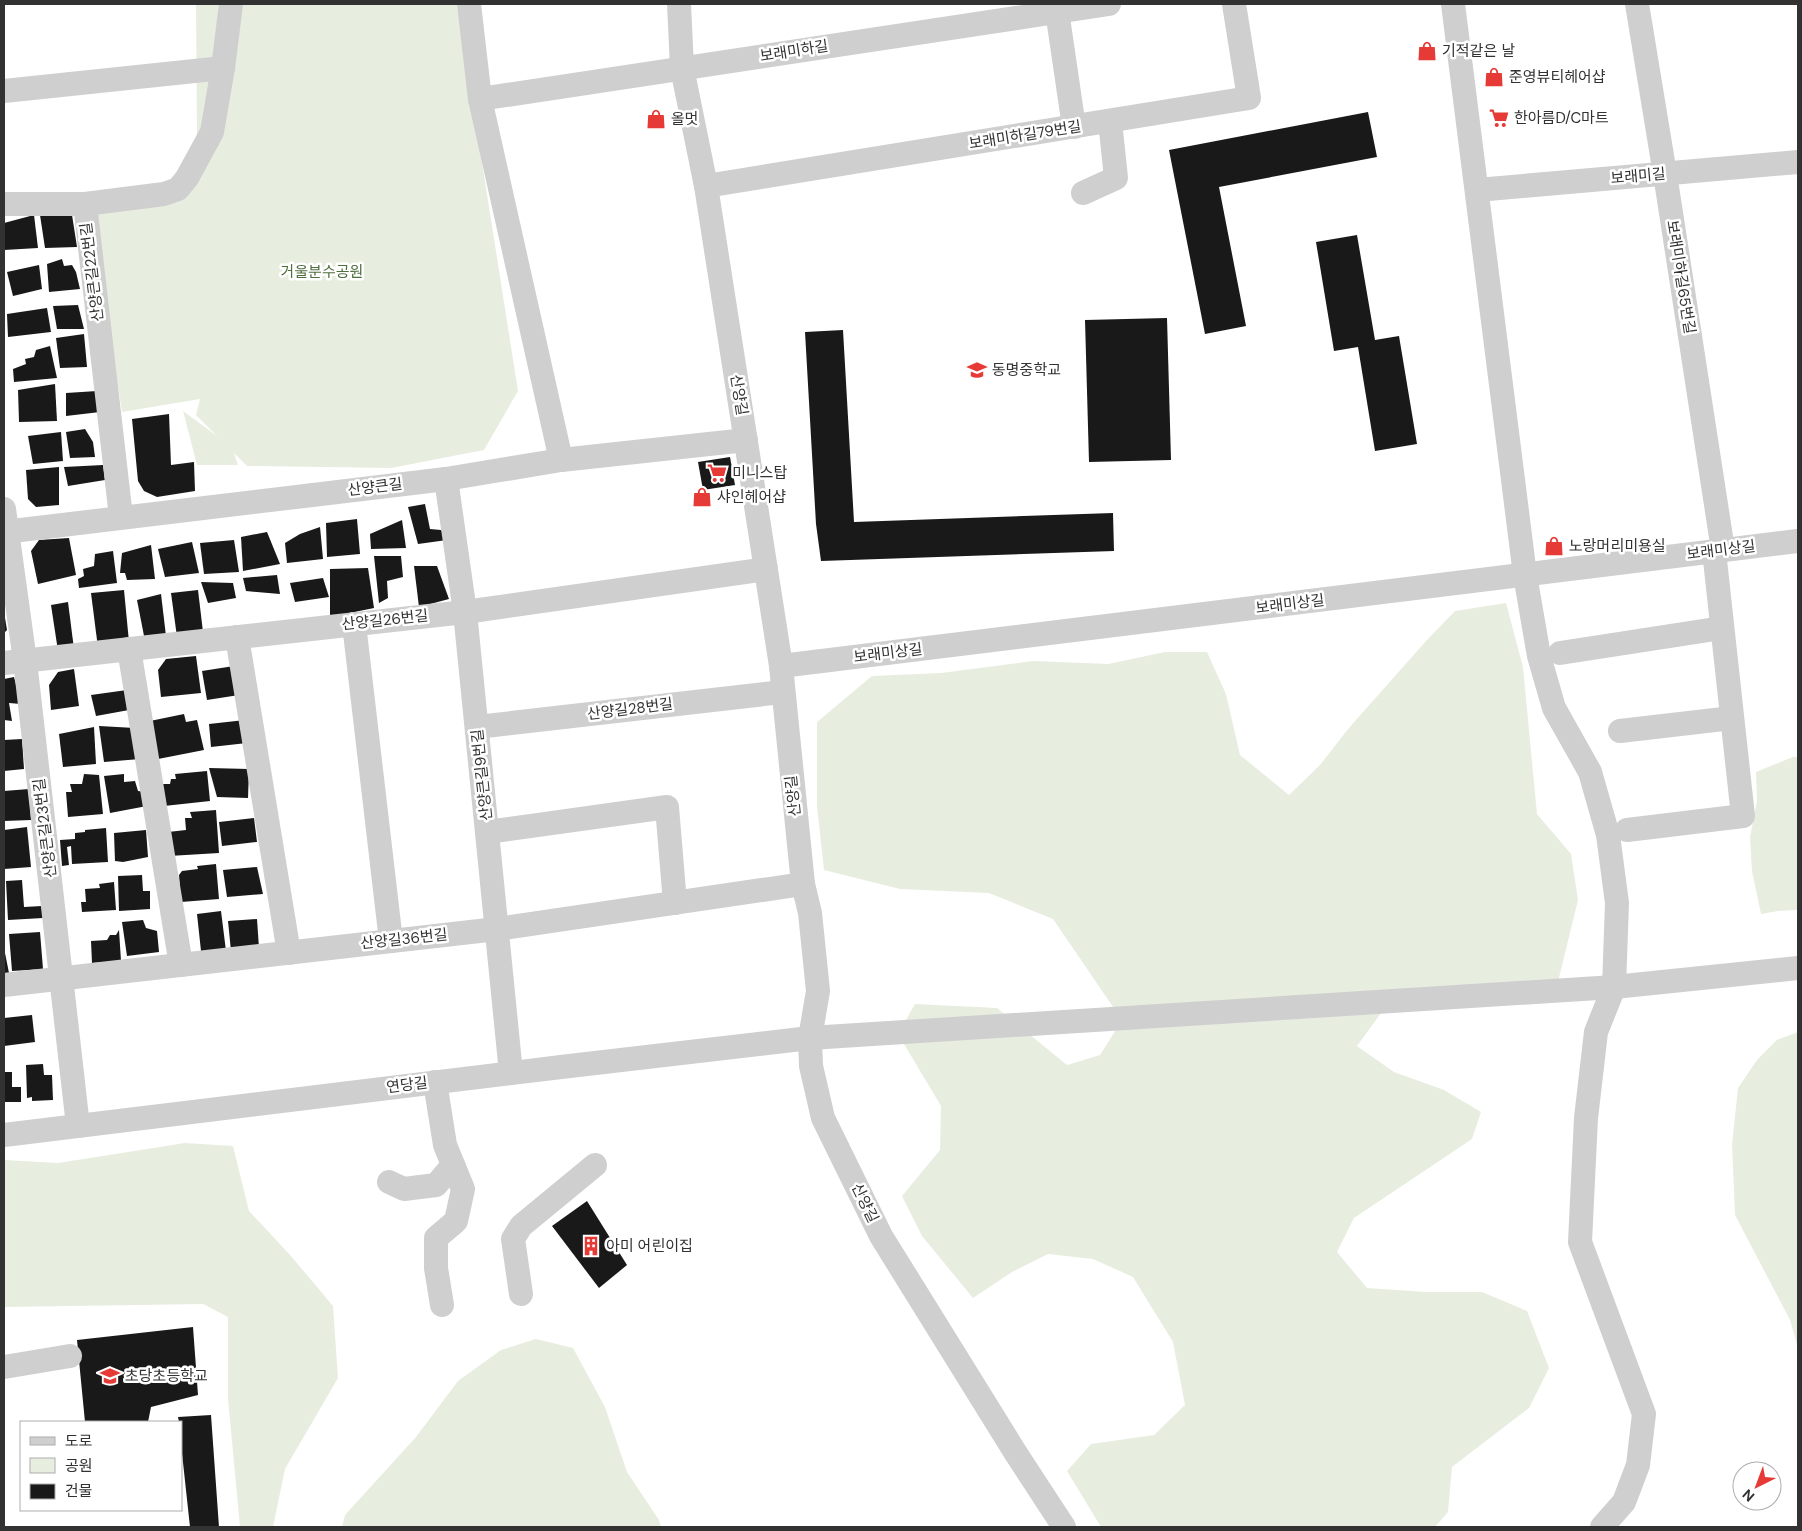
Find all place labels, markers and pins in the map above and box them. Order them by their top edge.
shop icon: 기적같은 날 [1416,40,1438,62]
place label: 기적같은 날 [1442,41,1515,61]
shop icon: 준영뷰티헤어샵 [1483,66,1505,88]
place label: 준영뷰티헤어샵 [1509,67,1606,87]
supermarket icon: 한아름D/C마트 [1488,107,1510,129]
shop icon: 올멋 [645,108,667,130]
place label: 한아름D/C마트 [1514,108,1609,128]
place label: 올멋 [671,109,699,129]
school or university icon: 동명중학교 [966,359,988,381]
place label: 동명중학교 [992,360,1061,380]
supermarket icon: 미니스탑 [706,462,728,484]
place label: 미니스탑 [732,463,787,483]
shop icon: 샤인헤어샵 [691,486,713,508]
place label: 샤인헤어샵 [717,487,786,507]
shop icon: 노랑머리미용실 [1543,535,1565,557]
place label: 노랑머리미용실 [1569,536,1666,556]
building icon: 아미 어린이집 [580,1235,602,1257]
place label: 아미 어린이집 [606,1236,693,1256]
school or university icon: 초당초등학교 [99,1365,121,1387]
place label: 초당초등학교 [125,1366,208,1386]

